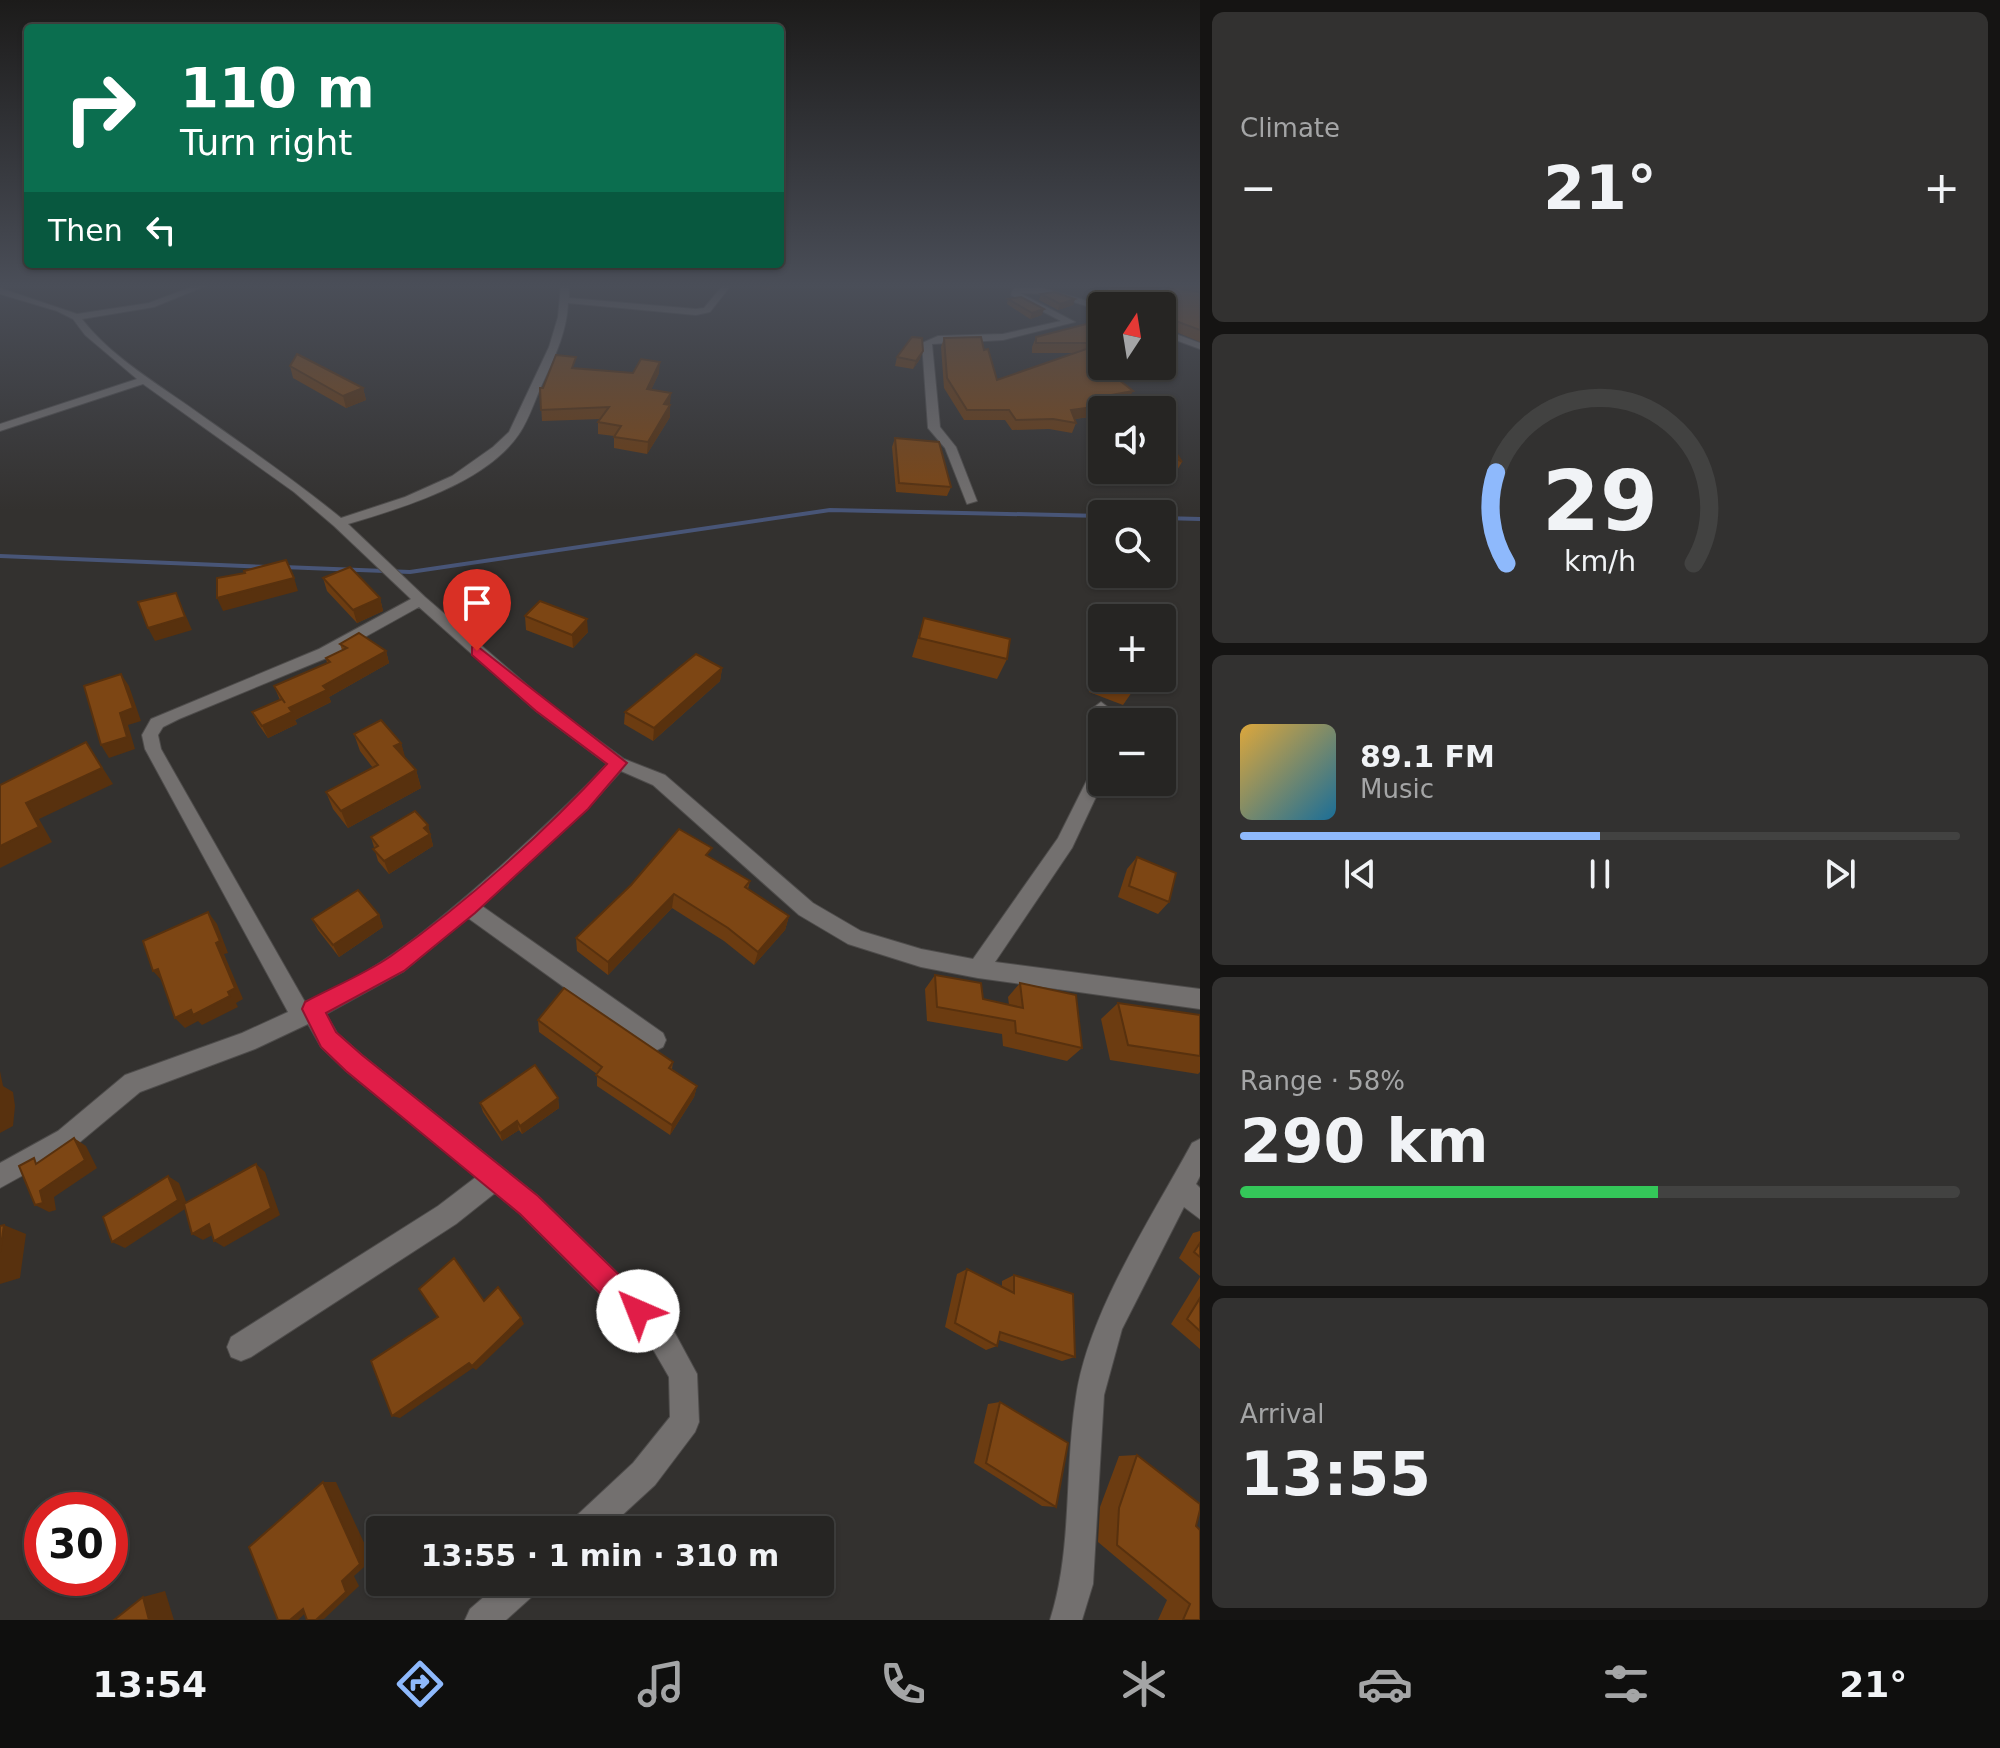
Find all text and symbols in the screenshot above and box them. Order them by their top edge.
text: 110 m [180,55,375,120]
icon: right [48,56,152,160]
text: Climate [1240,113,1340,143]
text: Turn right [180,122,352,163]
text: 21° [1543,153,1657,223]
text: − [1240,162,1277,213]
text: + [1923,162,1960,213]
icon: left [139,208,183,252]
text: Then [48,213,123,248]
north arrow [1088,292,1176,380]
map controls [1088,292,1176,796]
button: sound [1088,396,1176,484]
text: 29 [1542,453,1658,550]
button: search [1088,500,1176,588]
text: km/h [1564,545,1636,579]
pin [443,569,511,651]
icon: arrive [455,581,499,625]
button: + [1088,604,1176,692]
button: − [1088,708,1176,796]
text: 89.1 FM [1360,739,1495,774]
text: Music [1360,774,1434,804]
icon: previous [1338,852,1382,896]
icon: pause [1578,852,1622,896]
icon: next [1818,852,1862,896]
text: Range · 58% [1240,1066,1405,1096]
text: 290 km [1240,1106,1489,1176]
position arrow [596,1269,680,1353]
text: Arrival [1240,1399,1324,1429]
text: 13:55 [1240,1439,1431,1509]
speed limit sign: 30 [24,1492,128,1596]
text: 13:55 · 1 min · 310 m [421,1538,779,1573]
icon: directions [392,1656,448,1712]
icon: music [633,1656,689,1712]
icon: phone [875,1656,931,1712]
icon: climate [1116,1656,1172,1712]
icon: car [1357,1656,1413,1712]
icon: filters [1598,1656,1654,1712]
text: 13:54 [93,1664,207,1705]
text: 21° [1839,1664,1907,1705]

